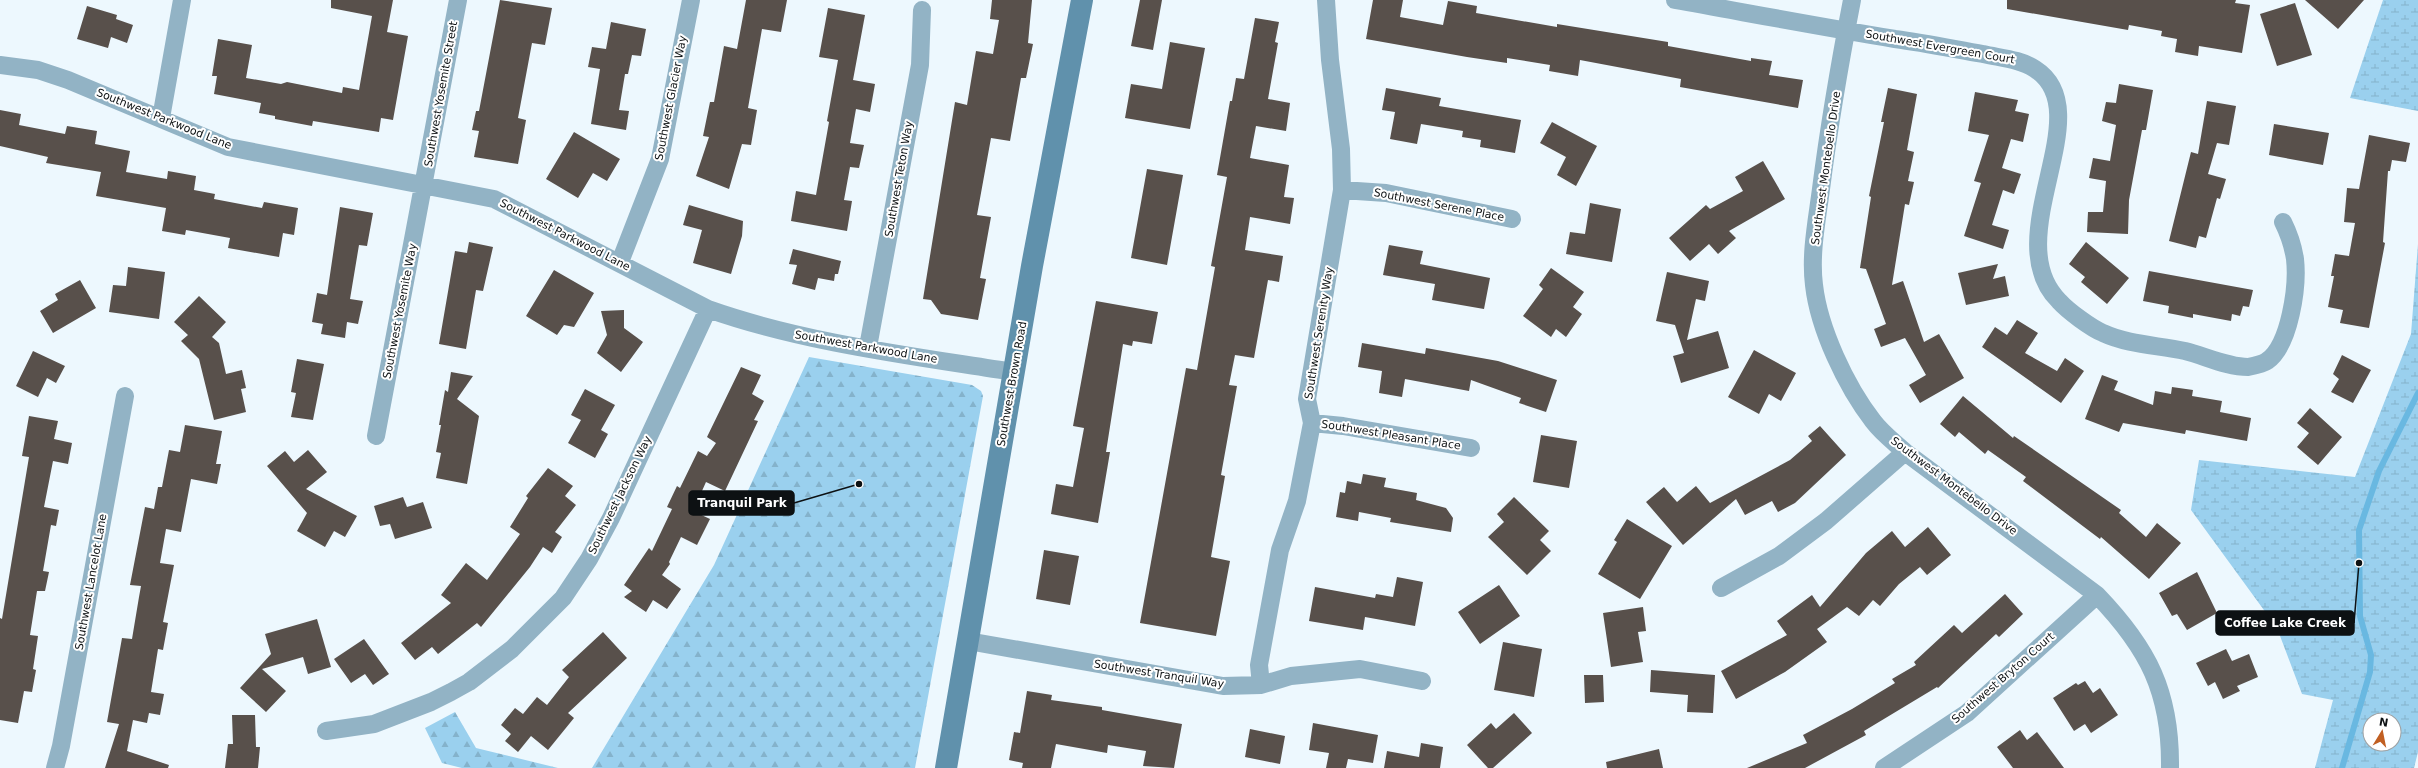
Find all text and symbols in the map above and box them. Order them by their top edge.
street label: Southwest Yosemite Street [422,20,460,168]
street label: Southwest Evergreen Court [1864,27,2016,67]
street label: Southwest Glacier Way [653,34,690,162]
street label: Southwest Parkwood Lane [95,86,234,152]
street label: Southwest Montebello Drive [1809,90,1843,246]
street label: Southwest Teton Way [882,119,916,238]
street label: Southwest Serene Place [1373,186,1506,224]
street label: Southwest Parkwood Lane [498,196,633,274]
street label: Southwest Yosemite Way [380,242,420,380]
street label: Southwest Serenity Way [1302,265,1336,400]
street label: Southwest Brown Road [995,320,1029,448]
street label: Southwest Parkwood Lane [794,328,939,366]
street label: Southwest Pleasant Place [1320,418,1462,452]
street label: Southwest Jackson Way [586,433,655,556]
street label: Southwest Montebello Drive [1888,434,2020,538]
callout: Tranquil Park [689,491,794,515]
text: Tranquil Park [697,496,788,510]
street label: Southwest Lancelot Lane [73,513,109,651]
callout: Coffee Lake Creek [2216,611,2354,635]
text: Coffee Lake Creek [2224,616,2347,630]
street label: Southwest Bryton Court [1949,629,2057,726]
street label: Southwest Tranquil Way [1093,657,1225,691]
north arrow [2362,712,2402,752]
text: N [2378,715,2389,730]

